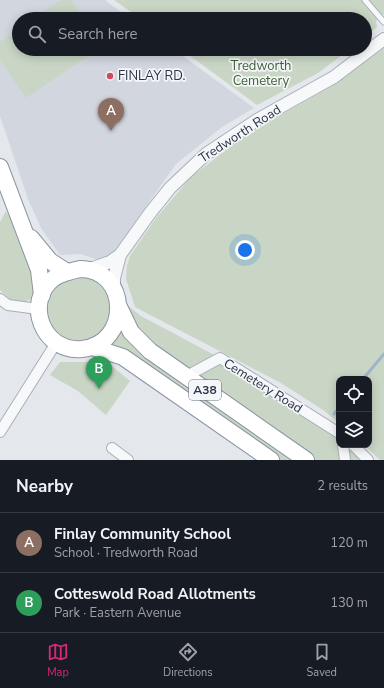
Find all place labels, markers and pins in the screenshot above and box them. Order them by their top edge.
place label: FINLAY RD. [118,67,185,85]
marker: FINLAY RD. [105,71,115,81]
pin: A [98,98,124,131]
pin: B [86,356,112,389]

